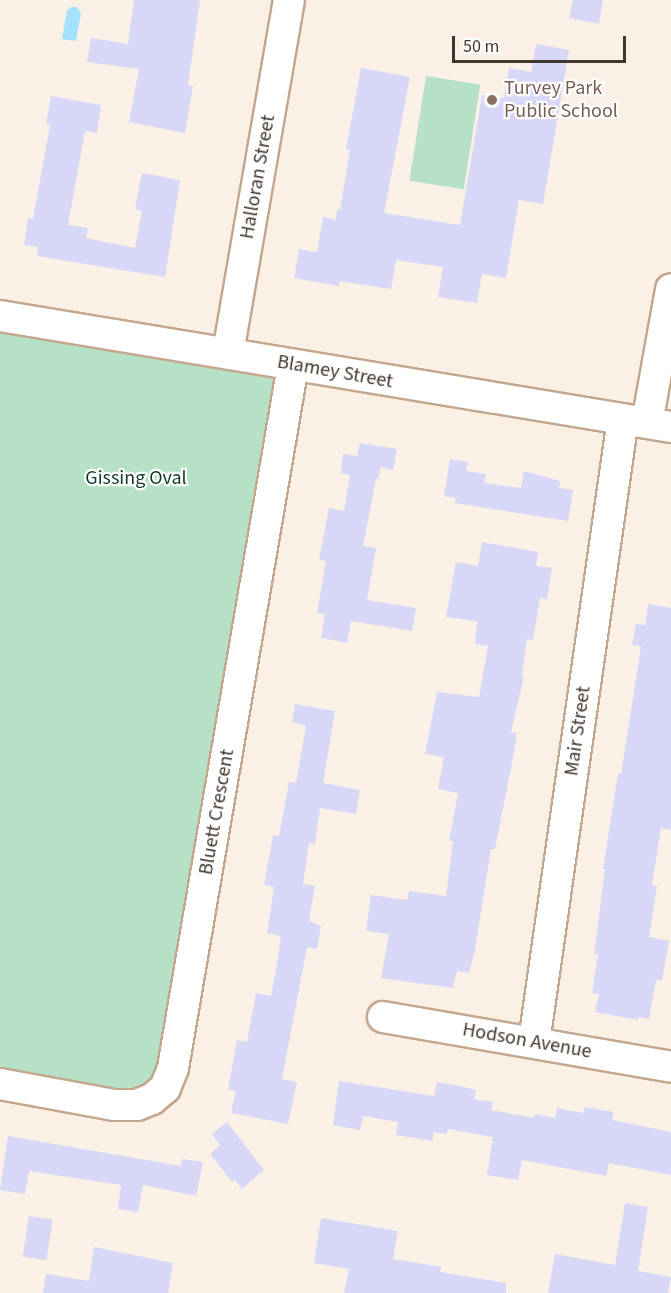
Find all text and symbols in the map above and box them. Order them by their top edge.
scale bar [455,24,629,62]
text: 50 m [463,34,499,59]
place label: Turvey Park Public School [504,77,618,124]
marker: Turvey Park Public School [485,93,499,107]
street label: Halloran Street [235,113,281,241]
street label: Blamey Street [275,350,395,394]
park label: Gissing Oval [85,466,187,490]
street label: Mair Street [560,684,596,778]
street label: Bluett Crescent [194,747,240,877]
street label: Hodson Avenue [461,1018,593,1064]

